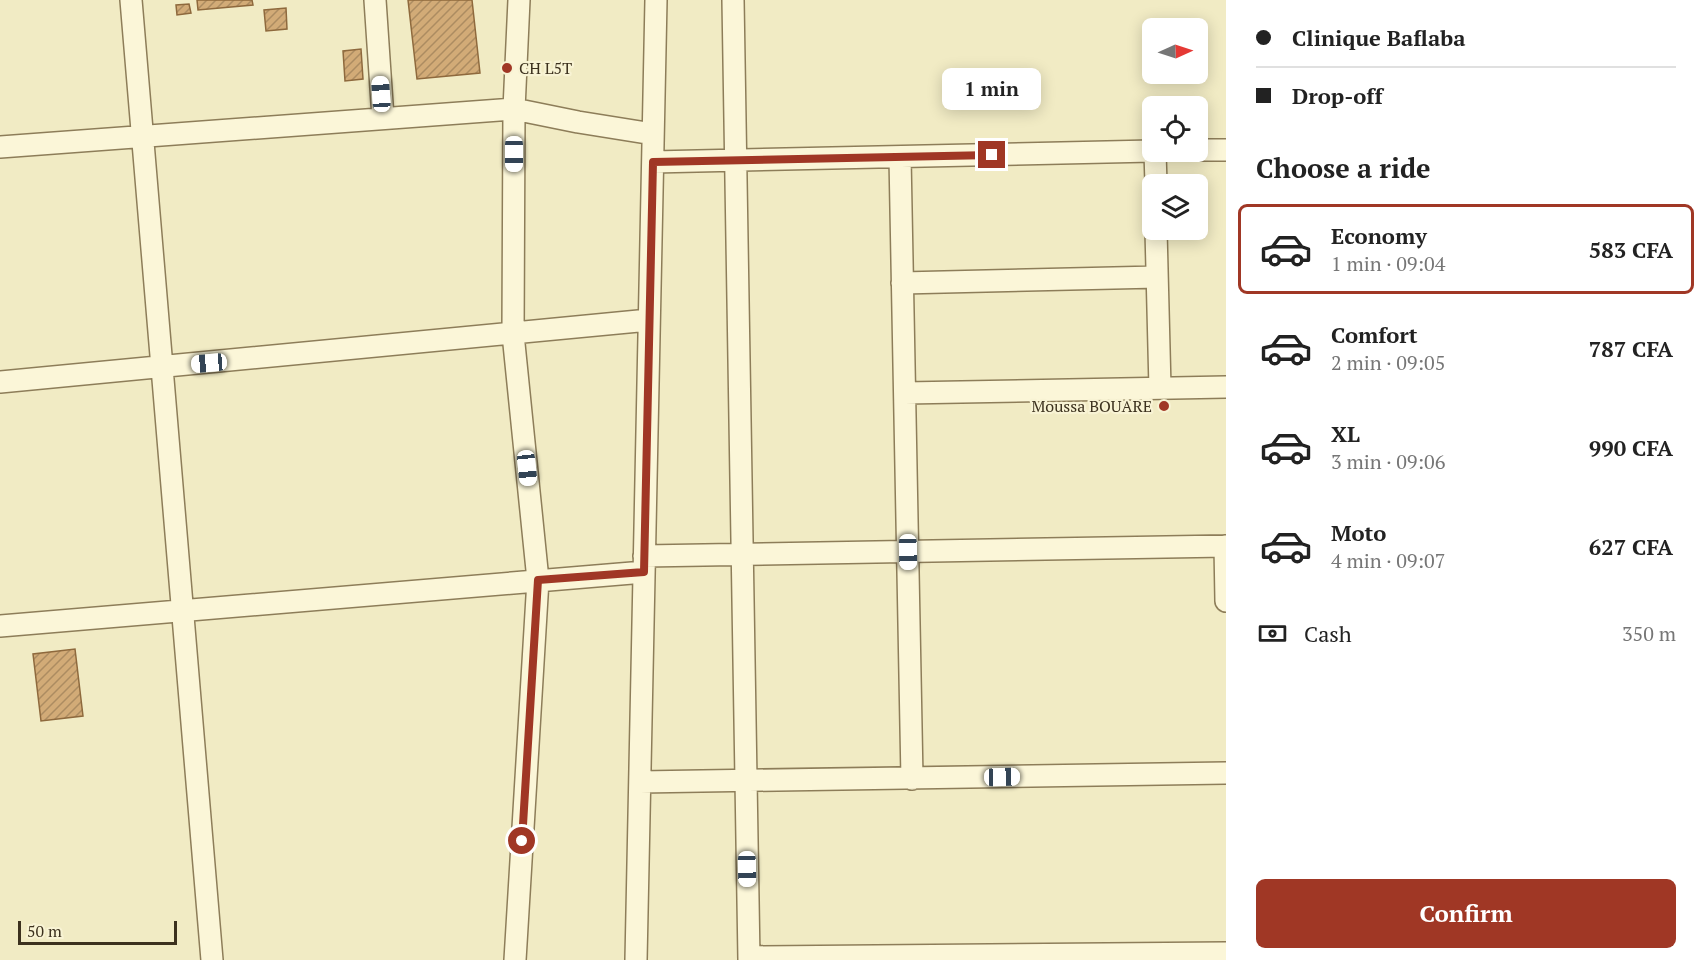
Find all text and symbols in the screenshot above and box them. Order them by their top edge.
north arrow [1142,18,1208,84]
map controls [1142,18,1208,240]
text: Clinique Baflaba [1292,23,1465,52]
place label: CH L5T [519,57,572,79]
marker: CH L5T [500,61,514,75]
callout: 1 min [942,68,1042,110]
car [371,75,391,113]
text: 1 min [964,75,1019,102]
text: Drop-off [1292,81,1383,110]
button: locate [1142,96,1208,162]
car [505,136,523,172]
route end [978,141,1005,168]
text: Choose a ride [1256,150,1431,186]
button: layers [1142,174,1208,240]
text: Economy [1331,221,1427,250]
icon: car [1259,222,1313,276]
text: 583 CFA [1589,235,1673,264]
text: 1 min · 09:04 [1331,250,1445,277]
text: Comfort [1331,320,1417,349]
icon: car [1259,321,1313,375]
text: 787 CFA [1589,334,1673,363]
text: 2 min · 09:05 [1331,349,1445,376]
car [190,352,228,374]
place label: Moussa BOUARE [1031,395,1152,417]
marker: Moussa BOUARE [1157,399,1171,413]
text: XL [1331,419,1360,448]
icon: car [1259,420,1313,474]
text: 990 CFA [1589,433,1673,462]
text: 3 min · 09:06 [1331,448,1445,475]
car [516,449,538,487]
text: Moto [1331,518,1386,547]
icon: car [1259,519,1313,573]
text: 627 CFA [1589,532,1673,561]
car [899,534,917,570]
text: 4 min · 09:07 [1331,547,1445,574]
icon: cash [1256,617,1289,650]
text: Cash [1304,619,1352,648]
text: 350 m [1622,620,1676,647]
car [984,768,1020,786]
route start [508,827,535,854]
car [738,851,756,887]
button: Confirm [1256,879,1676,948]
scale bar [18,918,177,946]
text: 50 m [27,920,62,942]

